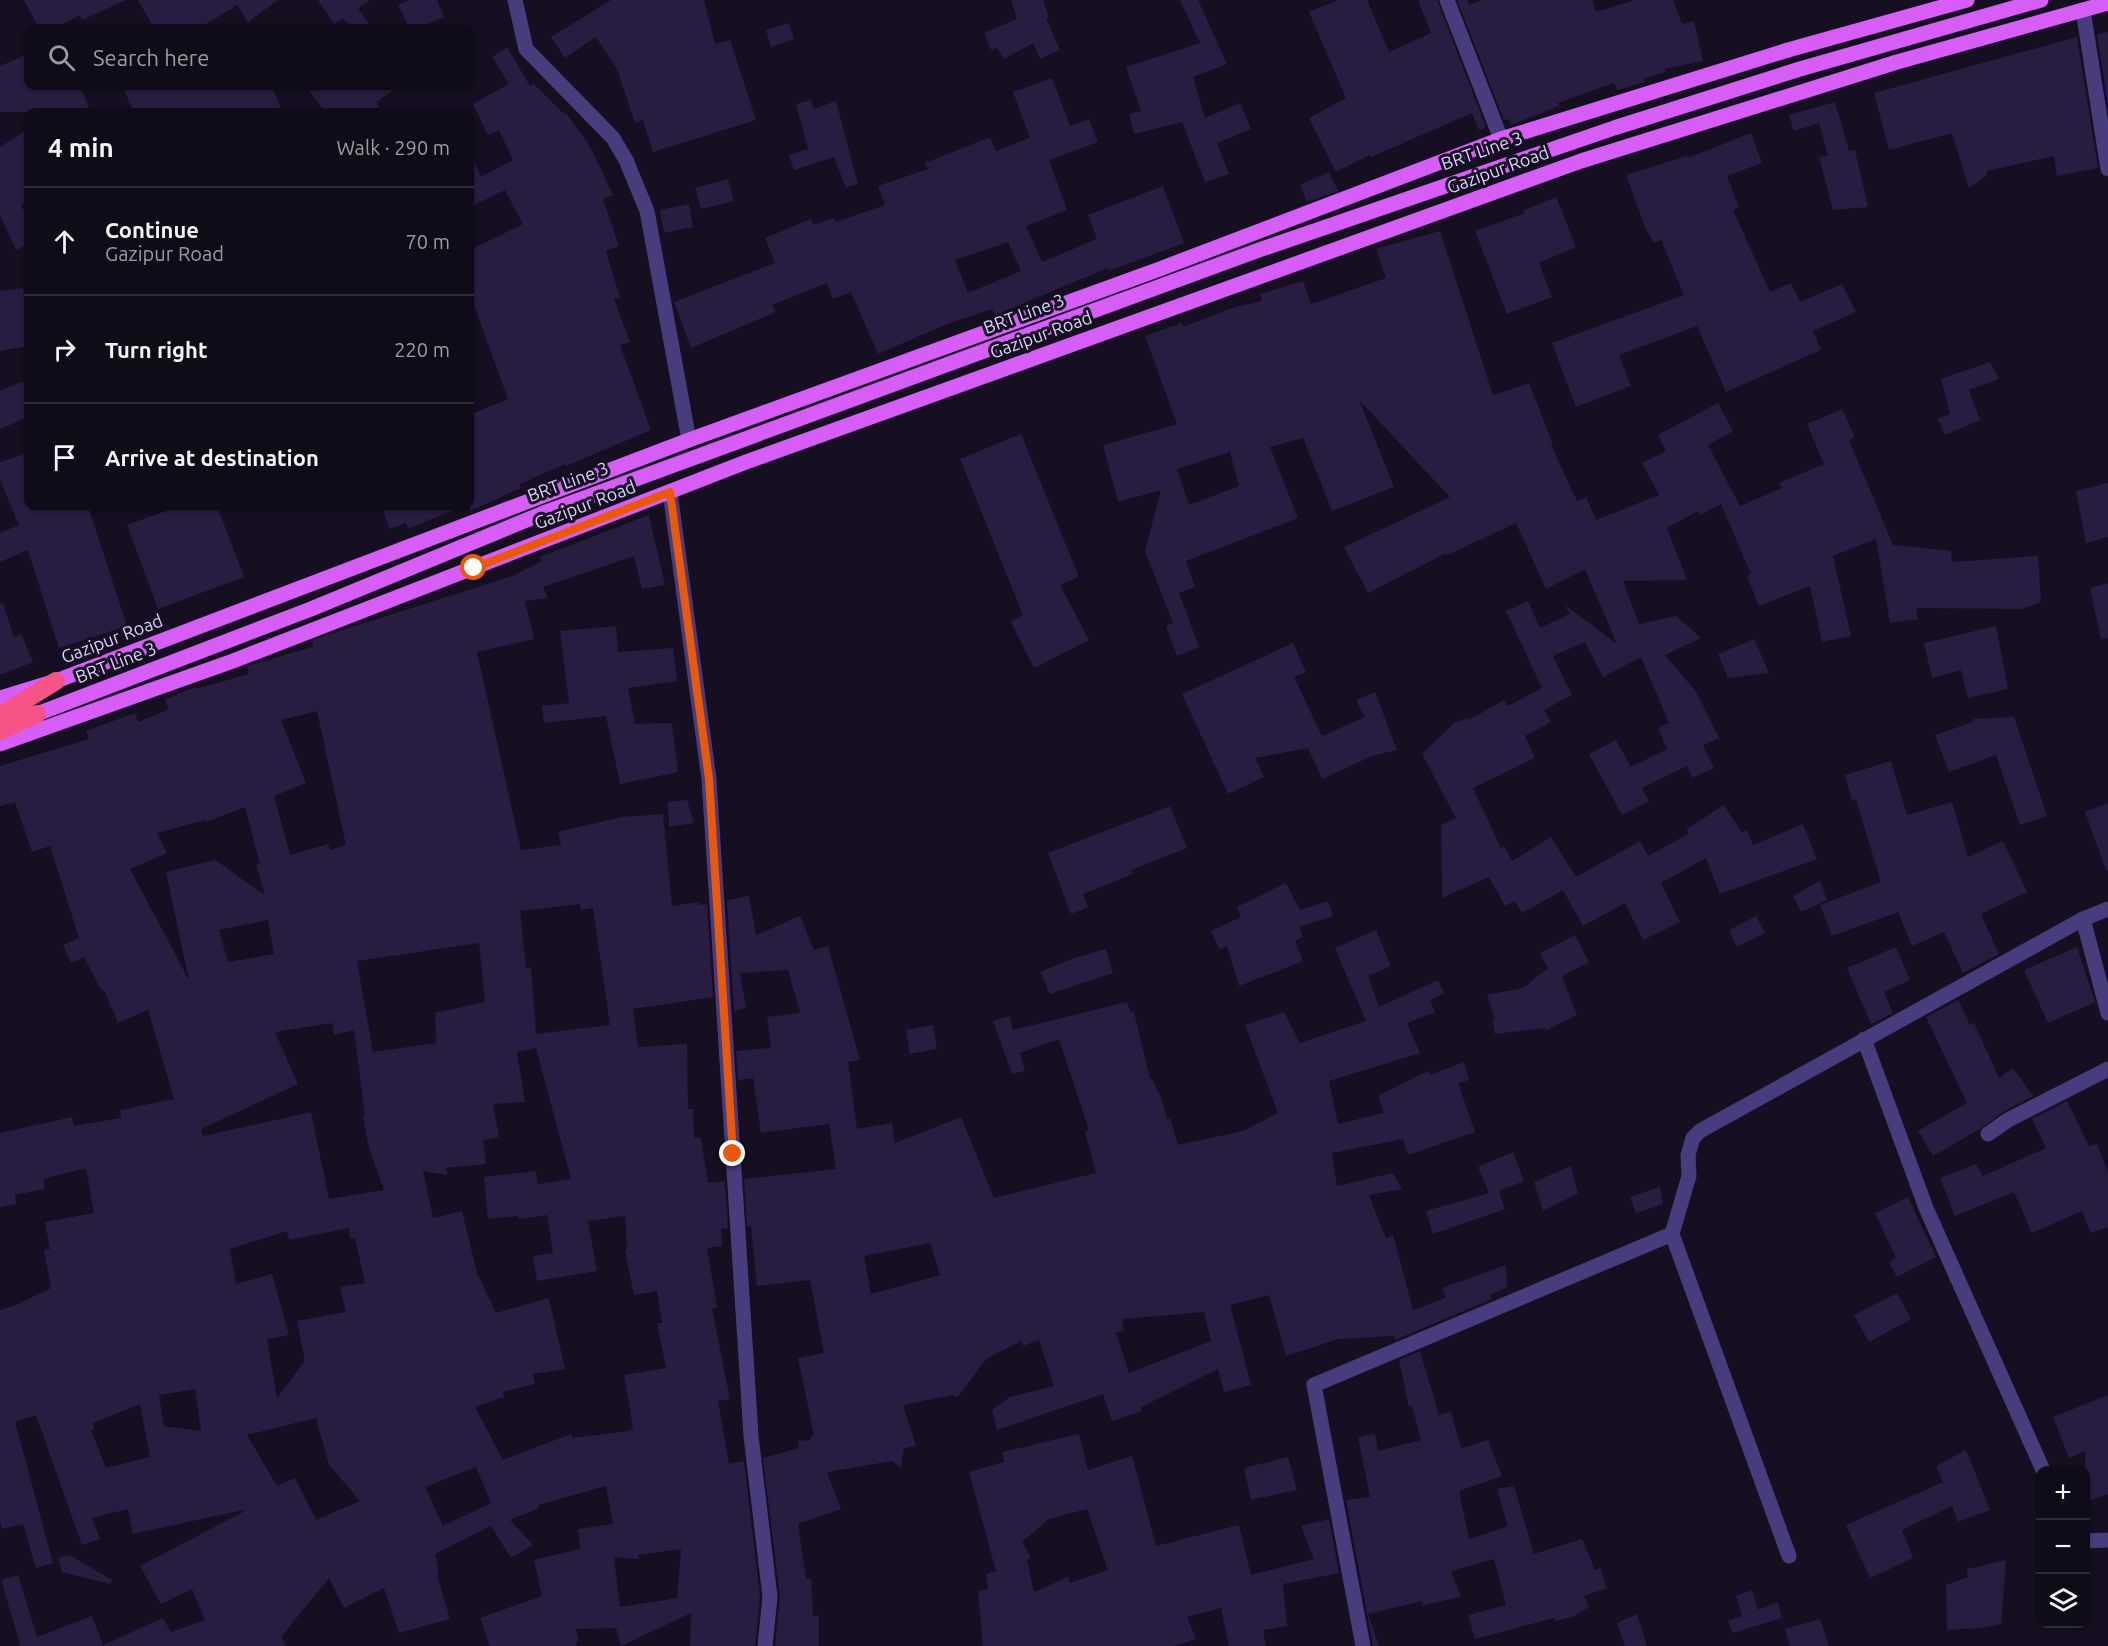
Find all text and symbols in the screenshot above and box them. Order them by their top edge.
search box [24,24,474,90]
icon: search [45,41,78,74]
text: Search here [93,45,209,70]
street label: BRT Line 3 [1438,127,1525,173]
text: 4 min [48,133,114,162]
text: Walk · 290 m [337,136,450,159]
street label: Gazipur Road [1444,141,1551,197]
text: Continue [105,217,199,242]
icon: ahead [48,225,81,258]
text: 70 m [406,230,450,253]
text: Gazipur Road [105,242,224,265]
street label: BRT Line 3 [980,289,1067,337]
street label: Gazipur Road [987,306,1094,362]
icon: right [48,333,81,366]
text: Turn right [105,337,207,362]
text: 220 m [394,338,450,361]
icon: arrive [48,441,81,474]
text: Arrive at destination [105,445,319,470]
street label: BRT Line 3 [524,457,611,505]
street label: Gazipur Road [531,476,638,533]
route start [460,554,486,580]
street label: Gazipur Road [58,610,165,667]
street label: BRT Line 3 [72,638,159,687]
route end [719,1140,745,1166]
map controls [2036,1466,2090,1628]
button: + [2036,1466,2090,1520]
button: − [2036,1520,2090,1574]
button: layers [2036,1574,2090,1628]

